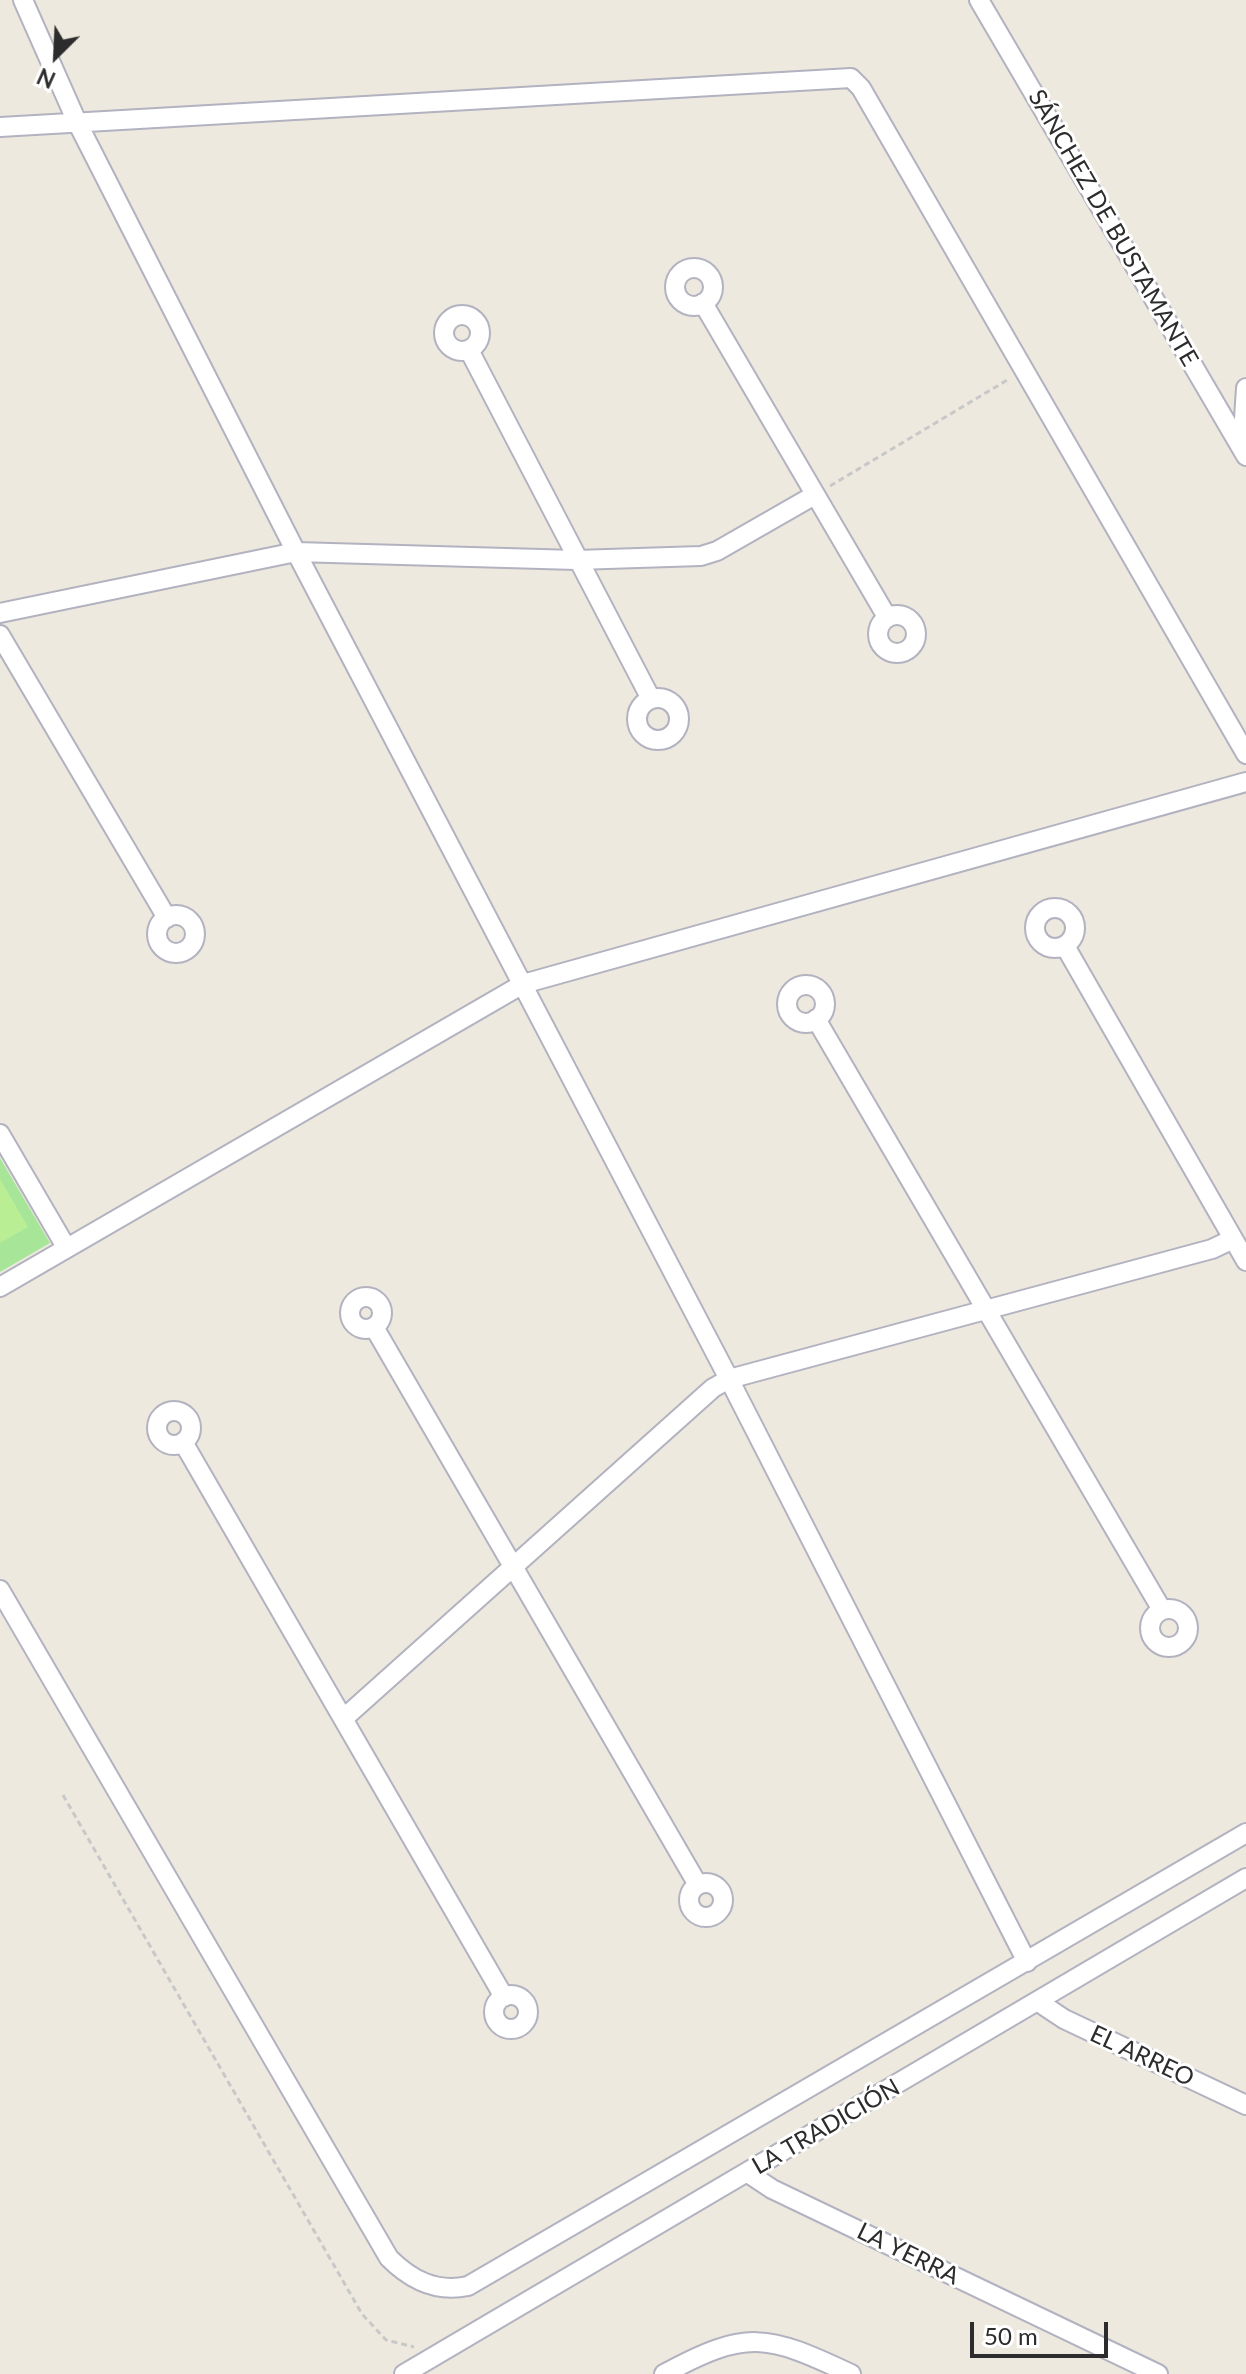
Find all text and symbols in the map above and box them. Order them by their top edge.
north arrow [16,16,96,96]
text: N [33,63,59,94]
street label: SÁNCHEZ DE BUSTAMANTE [1022,85,1204,371]
street label: EL ARREO [1085,2019,1199,2093]
street label: LA TRADICIÓN [747,2073,905,2181]
street label: LA YERRA [852,2217,964,2291]
scale bar [974,2306,1112,2356]
text: 50 m [984,2321,1038,2350]

